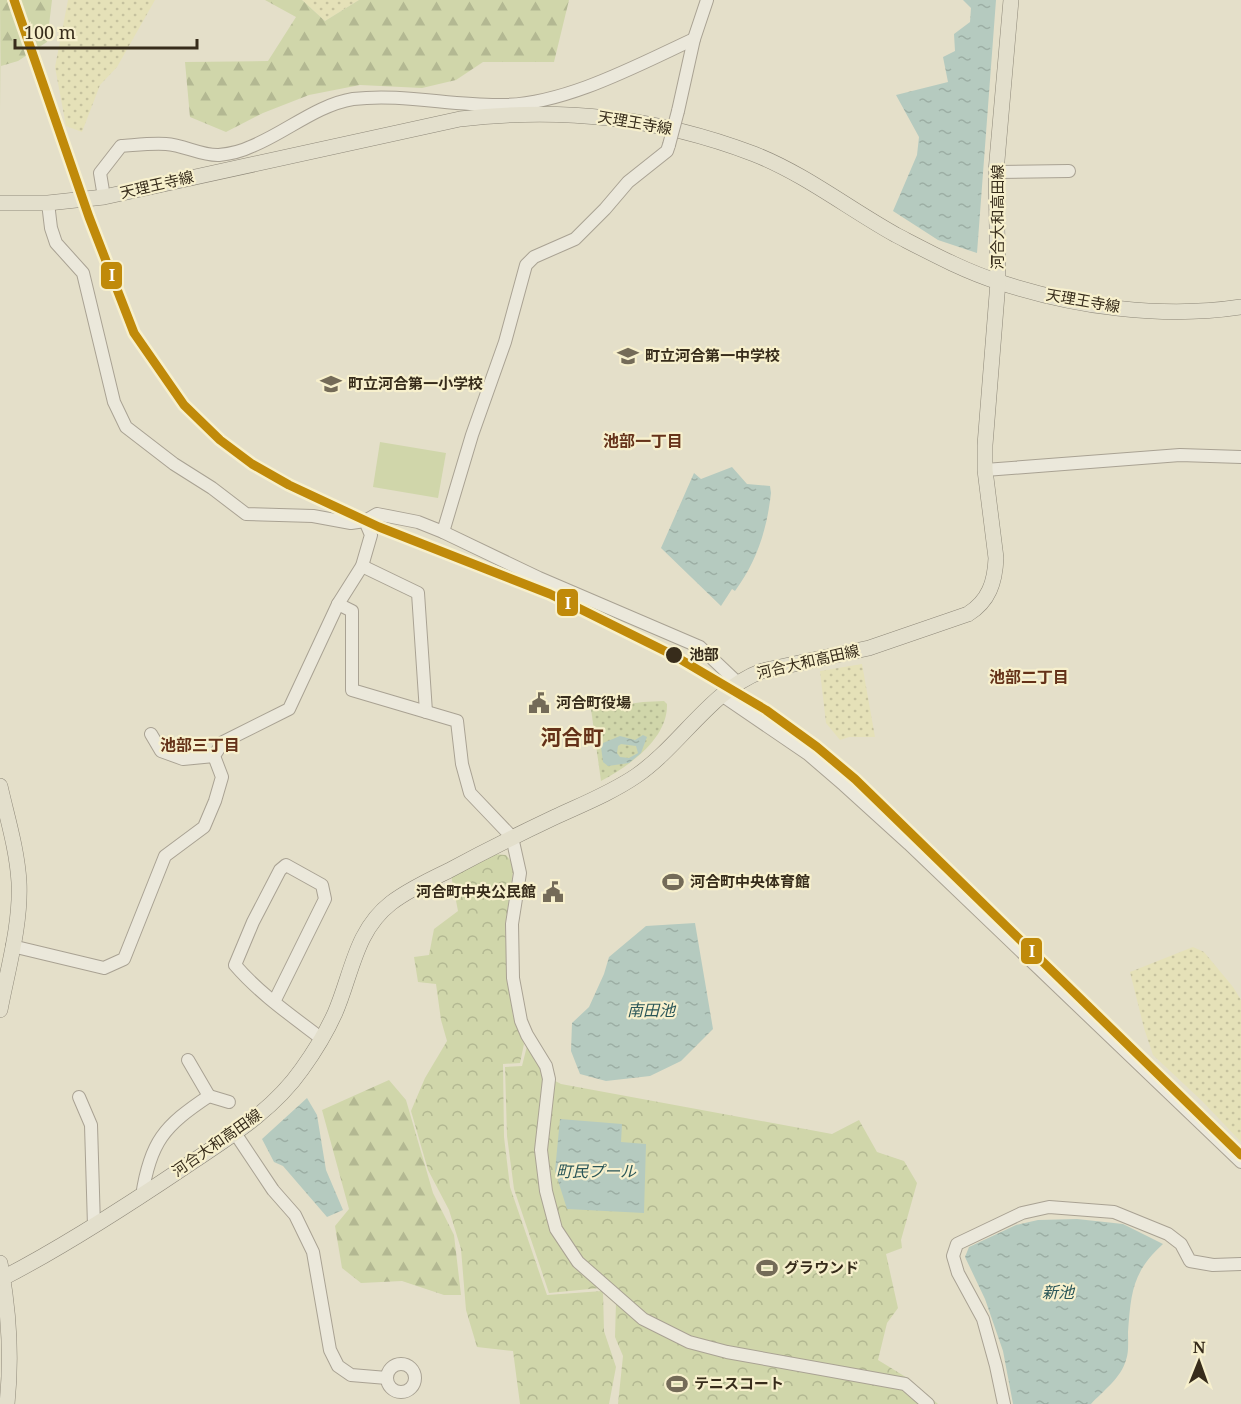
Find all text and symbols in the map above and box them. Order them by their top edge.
scale bar [15,12,196,50]
text: 100 m [24,20,76,44]
street label: 天理王寺線 [596,106,674,138]
street label: 河合大和高田線 [987,164,1007,270]
street label: 天理王寺線 [118,166,196,202]
line badge: I [100,261,123,290]
text: I [109,264,115,286]
street label: 天理王寺線 [1044,284,1122,316]
school or university icon: 町立河合第一中学校 [616,344,640,368]
place label: 町立河合第一中学校 [645,345,780,365]
school or university icon: 町立河合第一小学校 [319,372,343,396]
place label: 町立河合第一小学校 [348,373,483,393]
district label: 池部一丁目 [603,430,683,452]
line badge: I [556,588,579,617]
text: I [565,592,571,614]
street label: 河合大和高田線 [754,639,861,683]
place label: 池部 [689,644,719,664]
marker: 池部 [664,645,684,665]
district label: 池部二丁目 [989,666,1069,688]
public building icon: 河合町役場 [527,691,551,715]
place label: 河合町役場 [556,692,631,712]
district label: 河合町 [541,723,604,751]
district label: 池部三丁目 [160,734,240,756]
sports icon: 河合町中央体育館 [661,870,685,894]
place label: 河合町中央体育館 [690,871,810,891]
public building icon: 河合町中央公民館 [541,880,565,904]
place label: 河合町中央公民館 [416,881,536,901]
line badge: I [1020,937,1043,965]
text: I [1029,940,1035,962]
water label: 南田池 [627,999,677,1021]
street label: 河合大和高田線 [168,1104,265,1180]
water label: 町民プール [556,1160,637,1182]
sports icon: グラウンド [755,1256,779,1280]
place label: グラウンド [784,1257,859,1277]
water label: 新池 [1042,1281,1076,1303]
north arrow [1169,1332,1229,1392]
text: N [1193,1336,1206,1358]
sports icon: テニスコート [665,1372,689,1396]
place label: テニスコート [694,1373,784,1393]

